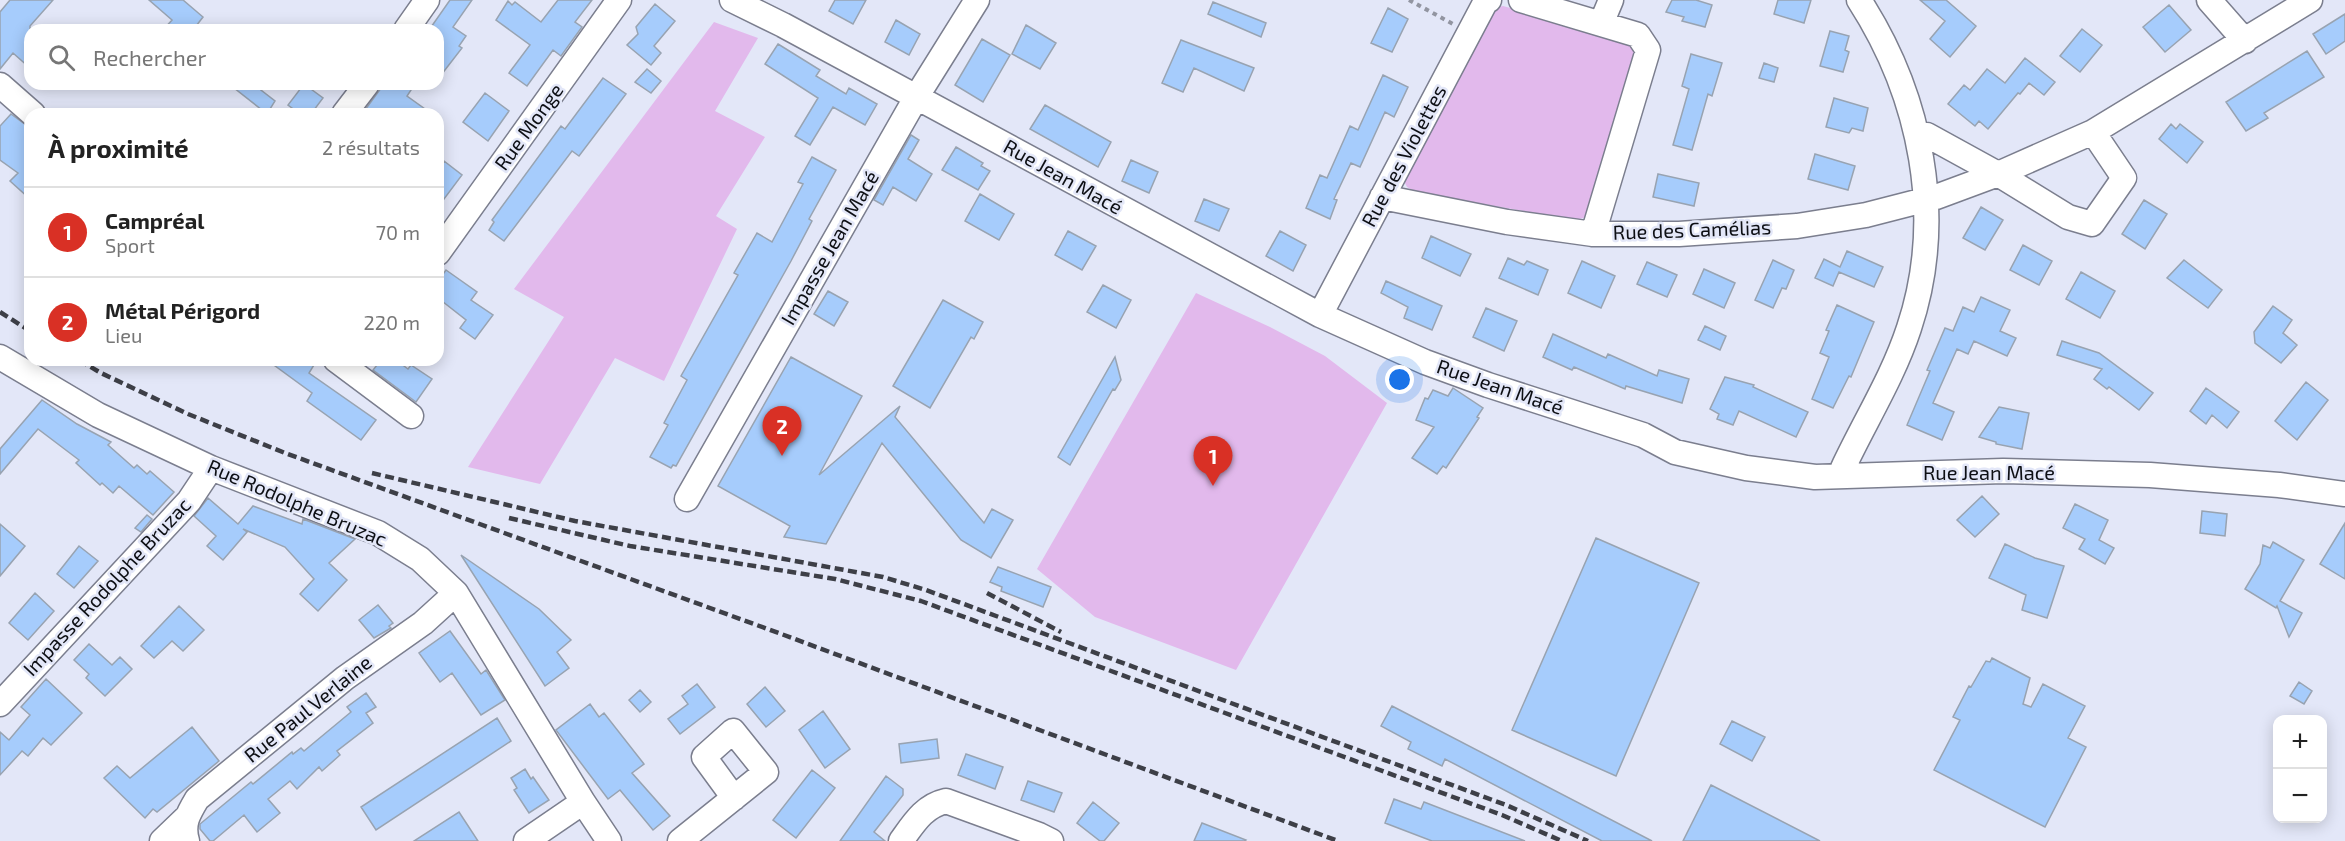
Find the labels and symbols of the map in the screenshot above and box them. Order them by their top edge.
street label: Rue Monge [489,78,568,174]
street label: Rue des Violettes [1356,81,1450,230]
street label: Rue Jean Macé [1000,134,1127,219]
street label: Impasse Jean Macé [775,166,883,329]
street label: Rue des Camélias [1612,214,1772,244]
street label: Rue Jean Macé [1434,353,1567,419]
your location [1385,365,1414,394]
pin: 2 [762,406,802,456]
pin: 1 [1194,436,1232,486]
street label: Rue Rodolphe Bruzac [204,453,391,551]
street label: Rue Jean Macé [1923,460,2055,484]
street label: Impasse Rodolphe Bruzac [18,492,195,680]
street label: Rue Paul Verlaine [239,650,376,767]

